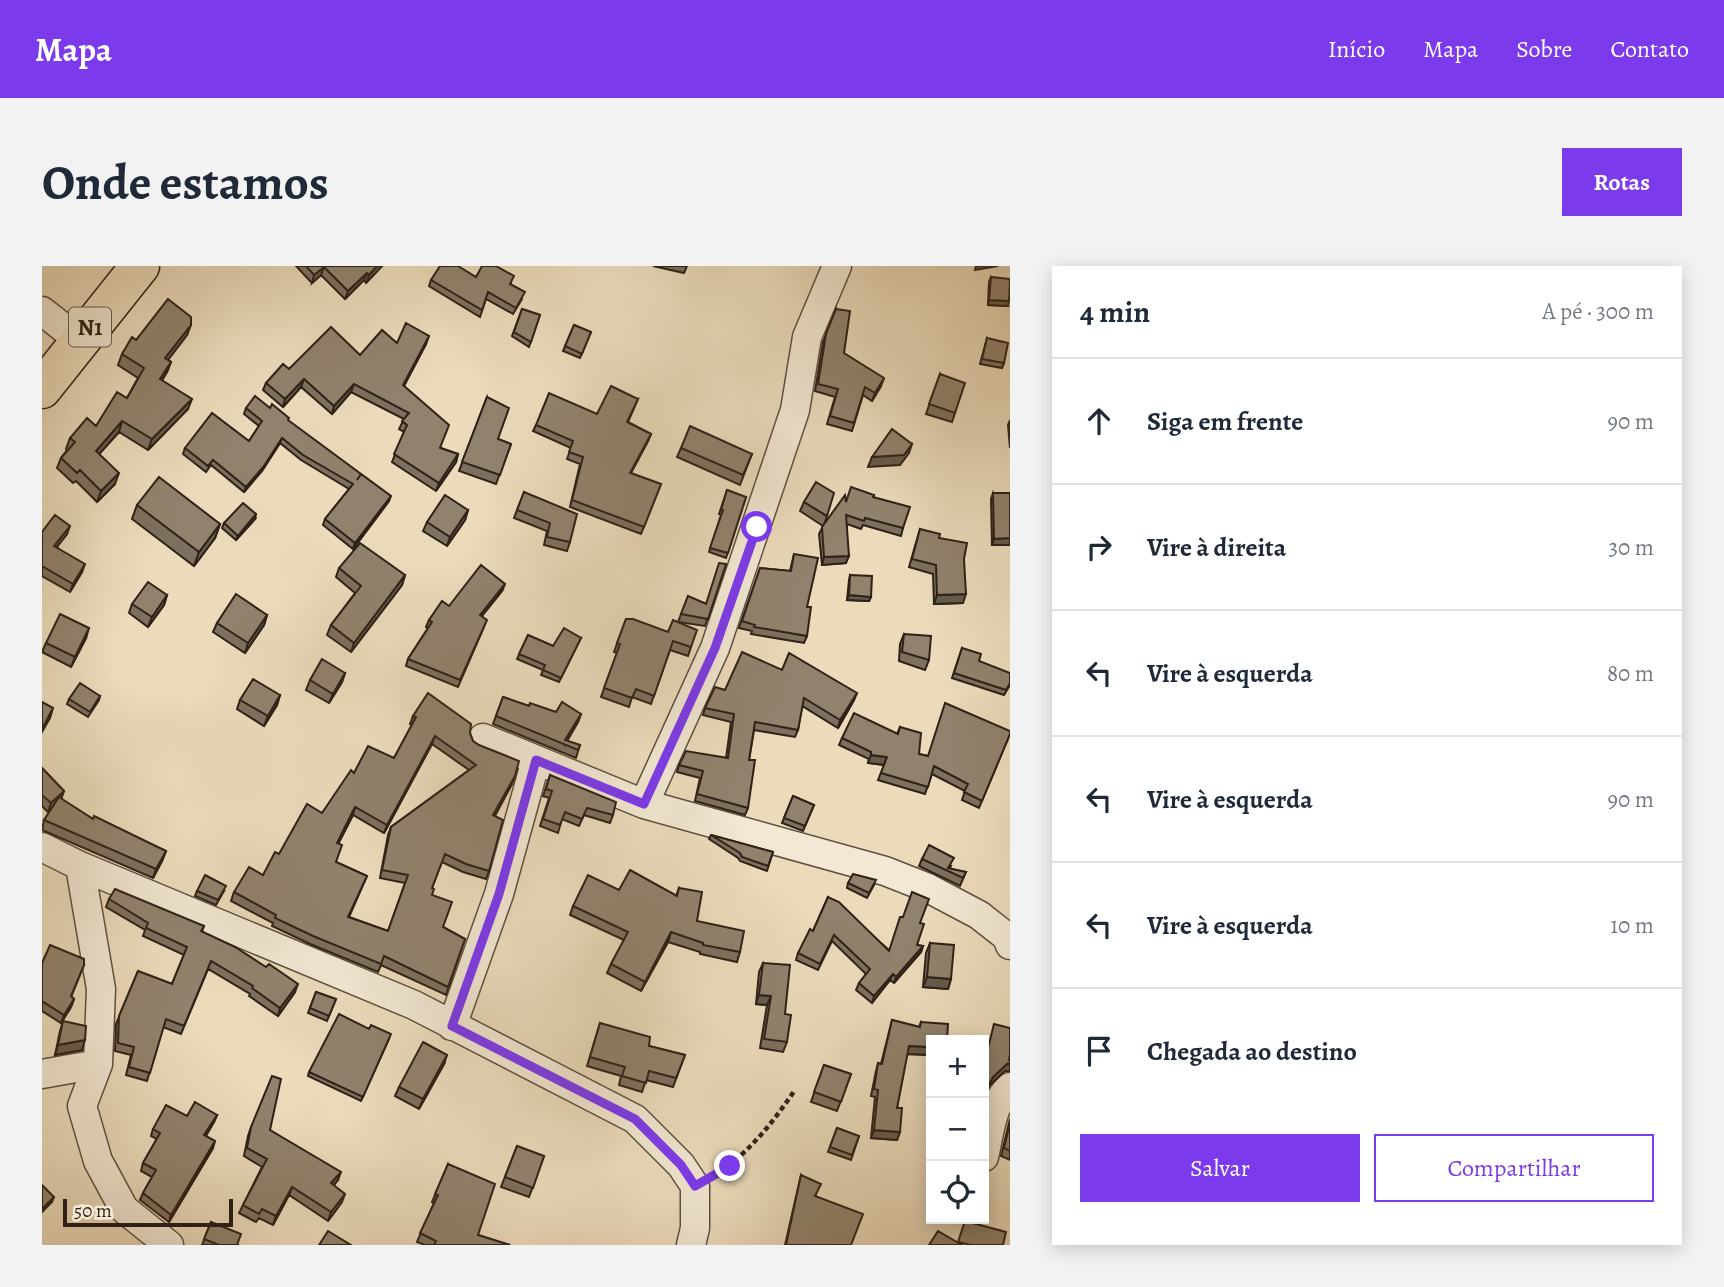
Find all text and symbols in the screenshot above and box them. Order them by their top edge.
text: Mapa [35,27,112,72]
text: Início [1328,33,1385,65]
text: Mapa [1423,33,1478,65]
text: Sobre [1516,33,1572,65]
text: Contato [1610,33,1689,65]
button: Rotas [1562,148,1682,216]
text: Onde estamos [42,149,329,216]
text: 4 min [1080,292,1150,332]
text: A pé · 300 m [1542,296,1654,327]
road number: N1 [69,307,111,346]
icon: ahead [1080,402,1118,440]
text: Siga em frente [1147,404,1303,439]
text: 90 m [1608,406,1654,437]
route start [741,511,772,542]
icon: right [1080,528,1118,566]
text: Vire à direita [1147,530,1286,565]
text: 30 m [1608,532,1654,563]
icon: left [1080,654,1118,692]
text: Vire à esquerda [1147,656,1313,691]
text: 80 m [1607,658,1654,689]
icon: left [1080,780,1118,818]
text: Vire à esquerda [1147,782,1313,817]
text: 90 m [1608,784,1654,815]
icon: left [1080,906,1118,944]
text: Vire à esquerda [1147,908,1313,943]
text: 10 m [1610,910,1654,941]
icon: arrive [1080,1032,1118,1070]
text: Chegada ao destino [1147,1034,1357,1069]
map controls [926,1035,989,1224]
button: + [926,1035,989,1098]
button: − [926,1098,989,1161]
button: Salvar [1080,1134,1360,1202]
button: Compartilhar [1374,1134,1654,1202]
route end [714,1150,745,1181]
button: locate [926,1161,989,1224]
scale bar [63,1196,233,1228]
text: 50 m [74,1198,112,1224]

